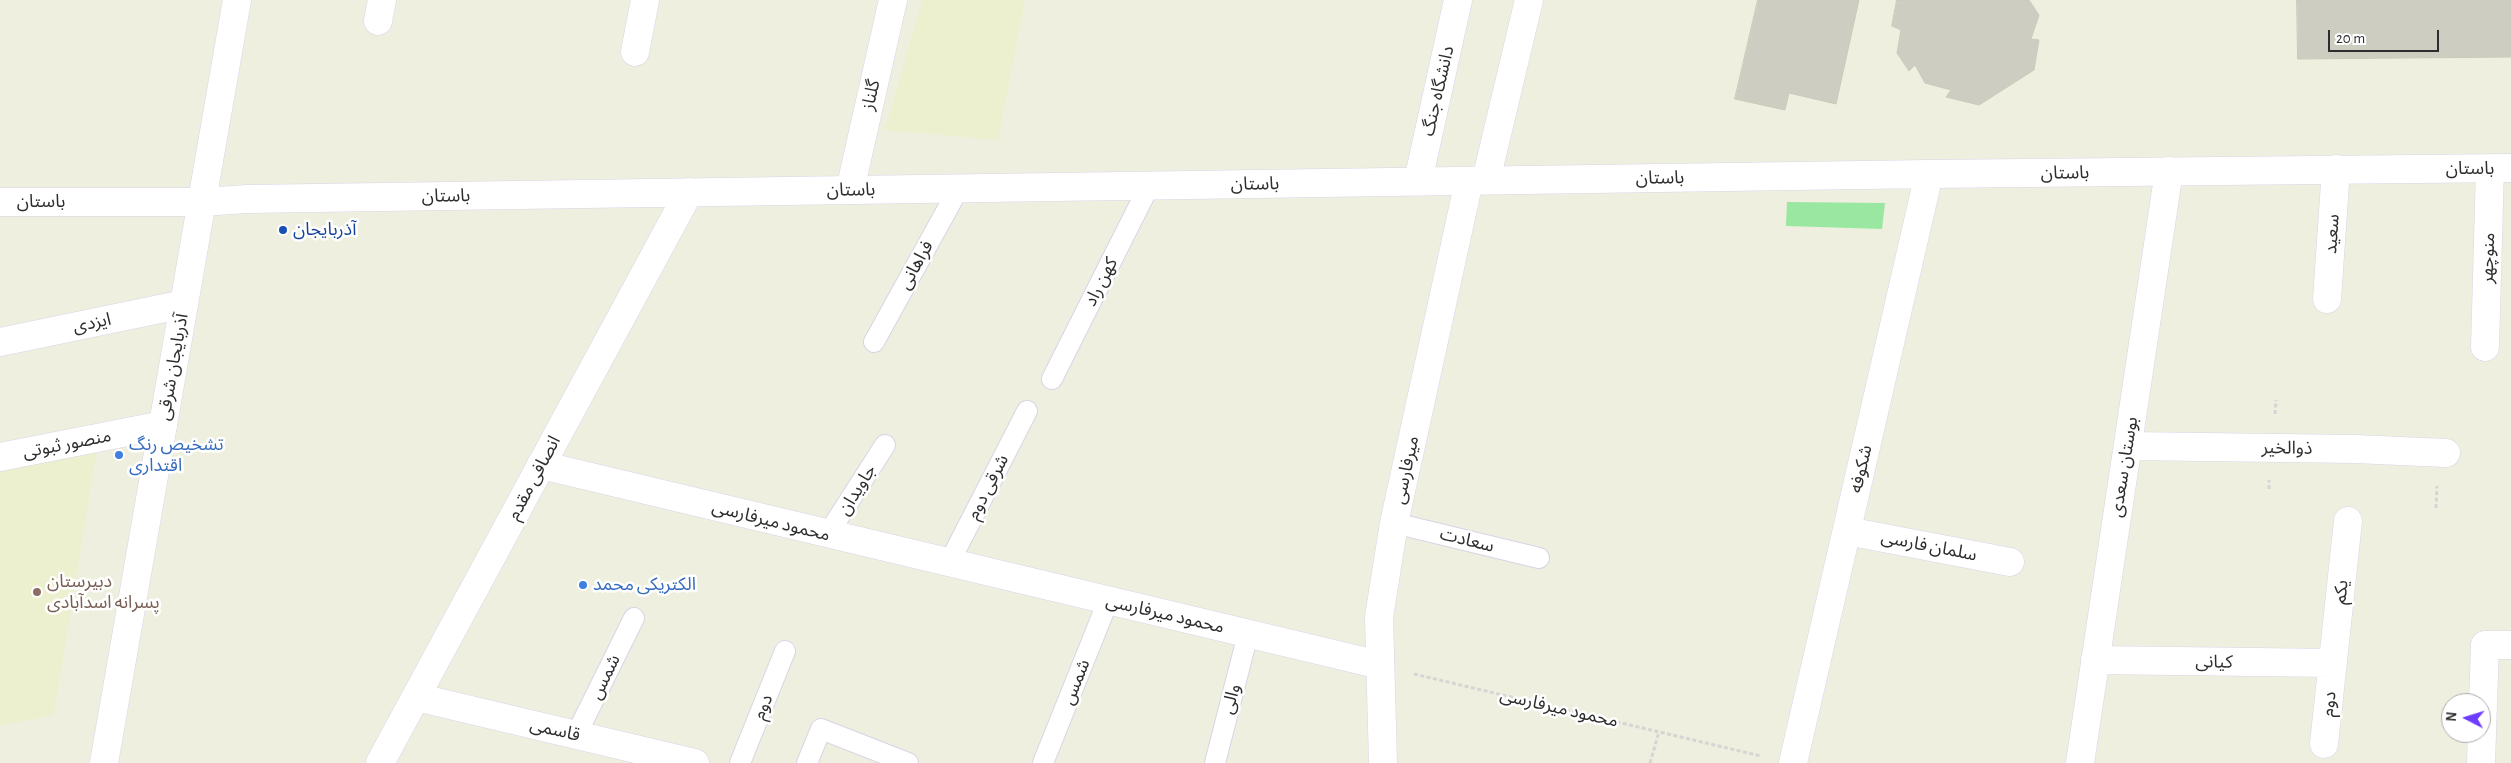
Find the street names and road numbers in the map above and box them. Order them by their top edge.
street label: دانشگاه جنگ [1417,44,1459,138]
street label: گلناز [857,78,885,112]
street label: باستان [2446,158,2494,180]
street label: باستان [2041,162,2089,184]
street label: باستان [1636,167,1684,189]
street label: باستان [1231,173,1279,195]
street label: باستان [827,179,875,201]
street label: باستان [422,185,470,207]
street label: باستان [17,191,65,213]
street label: سعید [2320,213,2344,255]
street label: منوچهر [2476,232,2500,284]
street label: فراهانی [894,237,938,293]
street label: کهن راد [1080,254,1122,310]
street label: ایزدی [71,308,113,338]
street label: آذربایجان شرقی [153,312,193,422]
street label: بوستان سعدى [2105,415,2143,519]
street label: منصور ثبوتی [21,425,113,463]
street label: انصافی مقدم [503,432,565,524]
street label: میرفارسی [1388,434,1424,506]
street label: ذوالخیر [2261,437,2313,459]
street label: شکوفه [1845,443,1877,495]
street label: شرقی دوم [962,451,1014,523]
street label: جاویدان [833,461,881,519]
street label: محمود میرفارسی [710,496,832,546]
street label: سعادت [1438,523,1496,557]
street label: سلمان فارسی [1879,526,1979,566]
street label: یکم [2329,579,2353,605]
street label: محمود میرفارسی [1104,590,1226,638]
street label: شمس [585,651,625,703]
street label: کیانی [2195,651,2233,673]
street label: شمس [1057,656,1095,708]
street label: والی [1217,682,1245,716]
street label: محمود میرفارسی [1498,684,1620,732]
street label: دوم [2317,690,2341,718]
street label: دوم [748,691,778,723]
street label: قاسمی [528,714,582,746]

